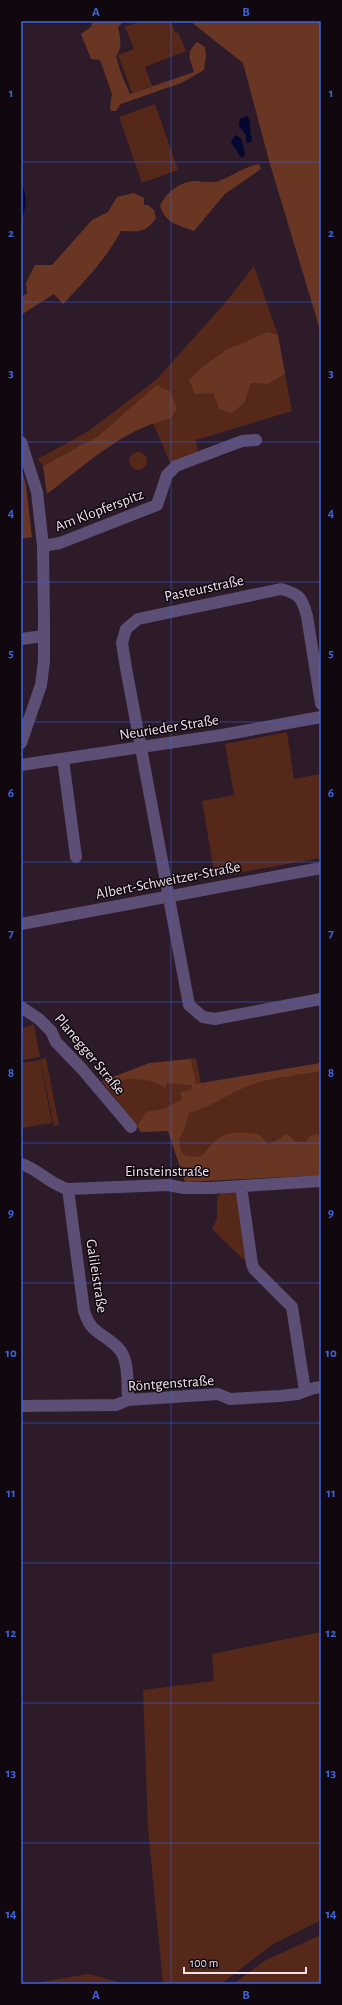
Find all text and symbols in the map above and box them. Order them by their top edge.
text: A [92,6,100,19]
text: B [242,6,250,19]
text: 1 [9,87,13,100]
text: 1 [329,87,333,100]
text: 2 [8,227,14,240]
text: 2 [328,227,334,240]
text: 3 [8,367,14,380]
text: 3 [328,367,334,380]
street label: Am Klopferspitz [53,487,145,534]
text: 4 [8,507,15,520]
text: 4 [328,507,335,520]
street label: Pasteurstraße [163,573,245,604]
text: 5 [8,647,14,660]
text: 5 [328,647,334,660]
street label: Neurieder Straße [118,712,220,743]
text: 6 [8,787,14,800]
text: 6 [328,787,334,800]
street label: Albert-Schweitzer-Straße [95,859,242,902]
text: 7 [8,927,14,940]
text: 7 [328,927,334,940]
street label: Planegger Straße [52,1011,128,1098]
text: 8 [8,1067,14,1080]
text: 8 [328,1067,334,1080]
street label: Einsteinstraße [125,1164,209,1179]
text: 9 [8,1207,14,1220]
text: 9 [328,1207,334,1220]
street label: Galileistraße [83,1238,110,1314]
text: 10 [5,1347,17,1360]
text: 10 [325,1347,337,1360]
street label: Röntgenstraße [127,1373,215,1394]
text: 11 [6,1487,16,1500]
text: 11 [326,1487,336,1500]
text: 12 [6,1627,16,1640]
text: 12 [326,1627,336,1640]
text: 13 [6,1767,17,1780]
text: 13 [326,1767,337,1780]
text: 14 [5,1908,17,1921]
text: 14 [325,1908,337,1921]
scale bar [184,1949,306,1975]
text: 100 m [190,1957,218,1969]
text: A [92,1989,100,2002]
text: B [242,1989,250,2002]

